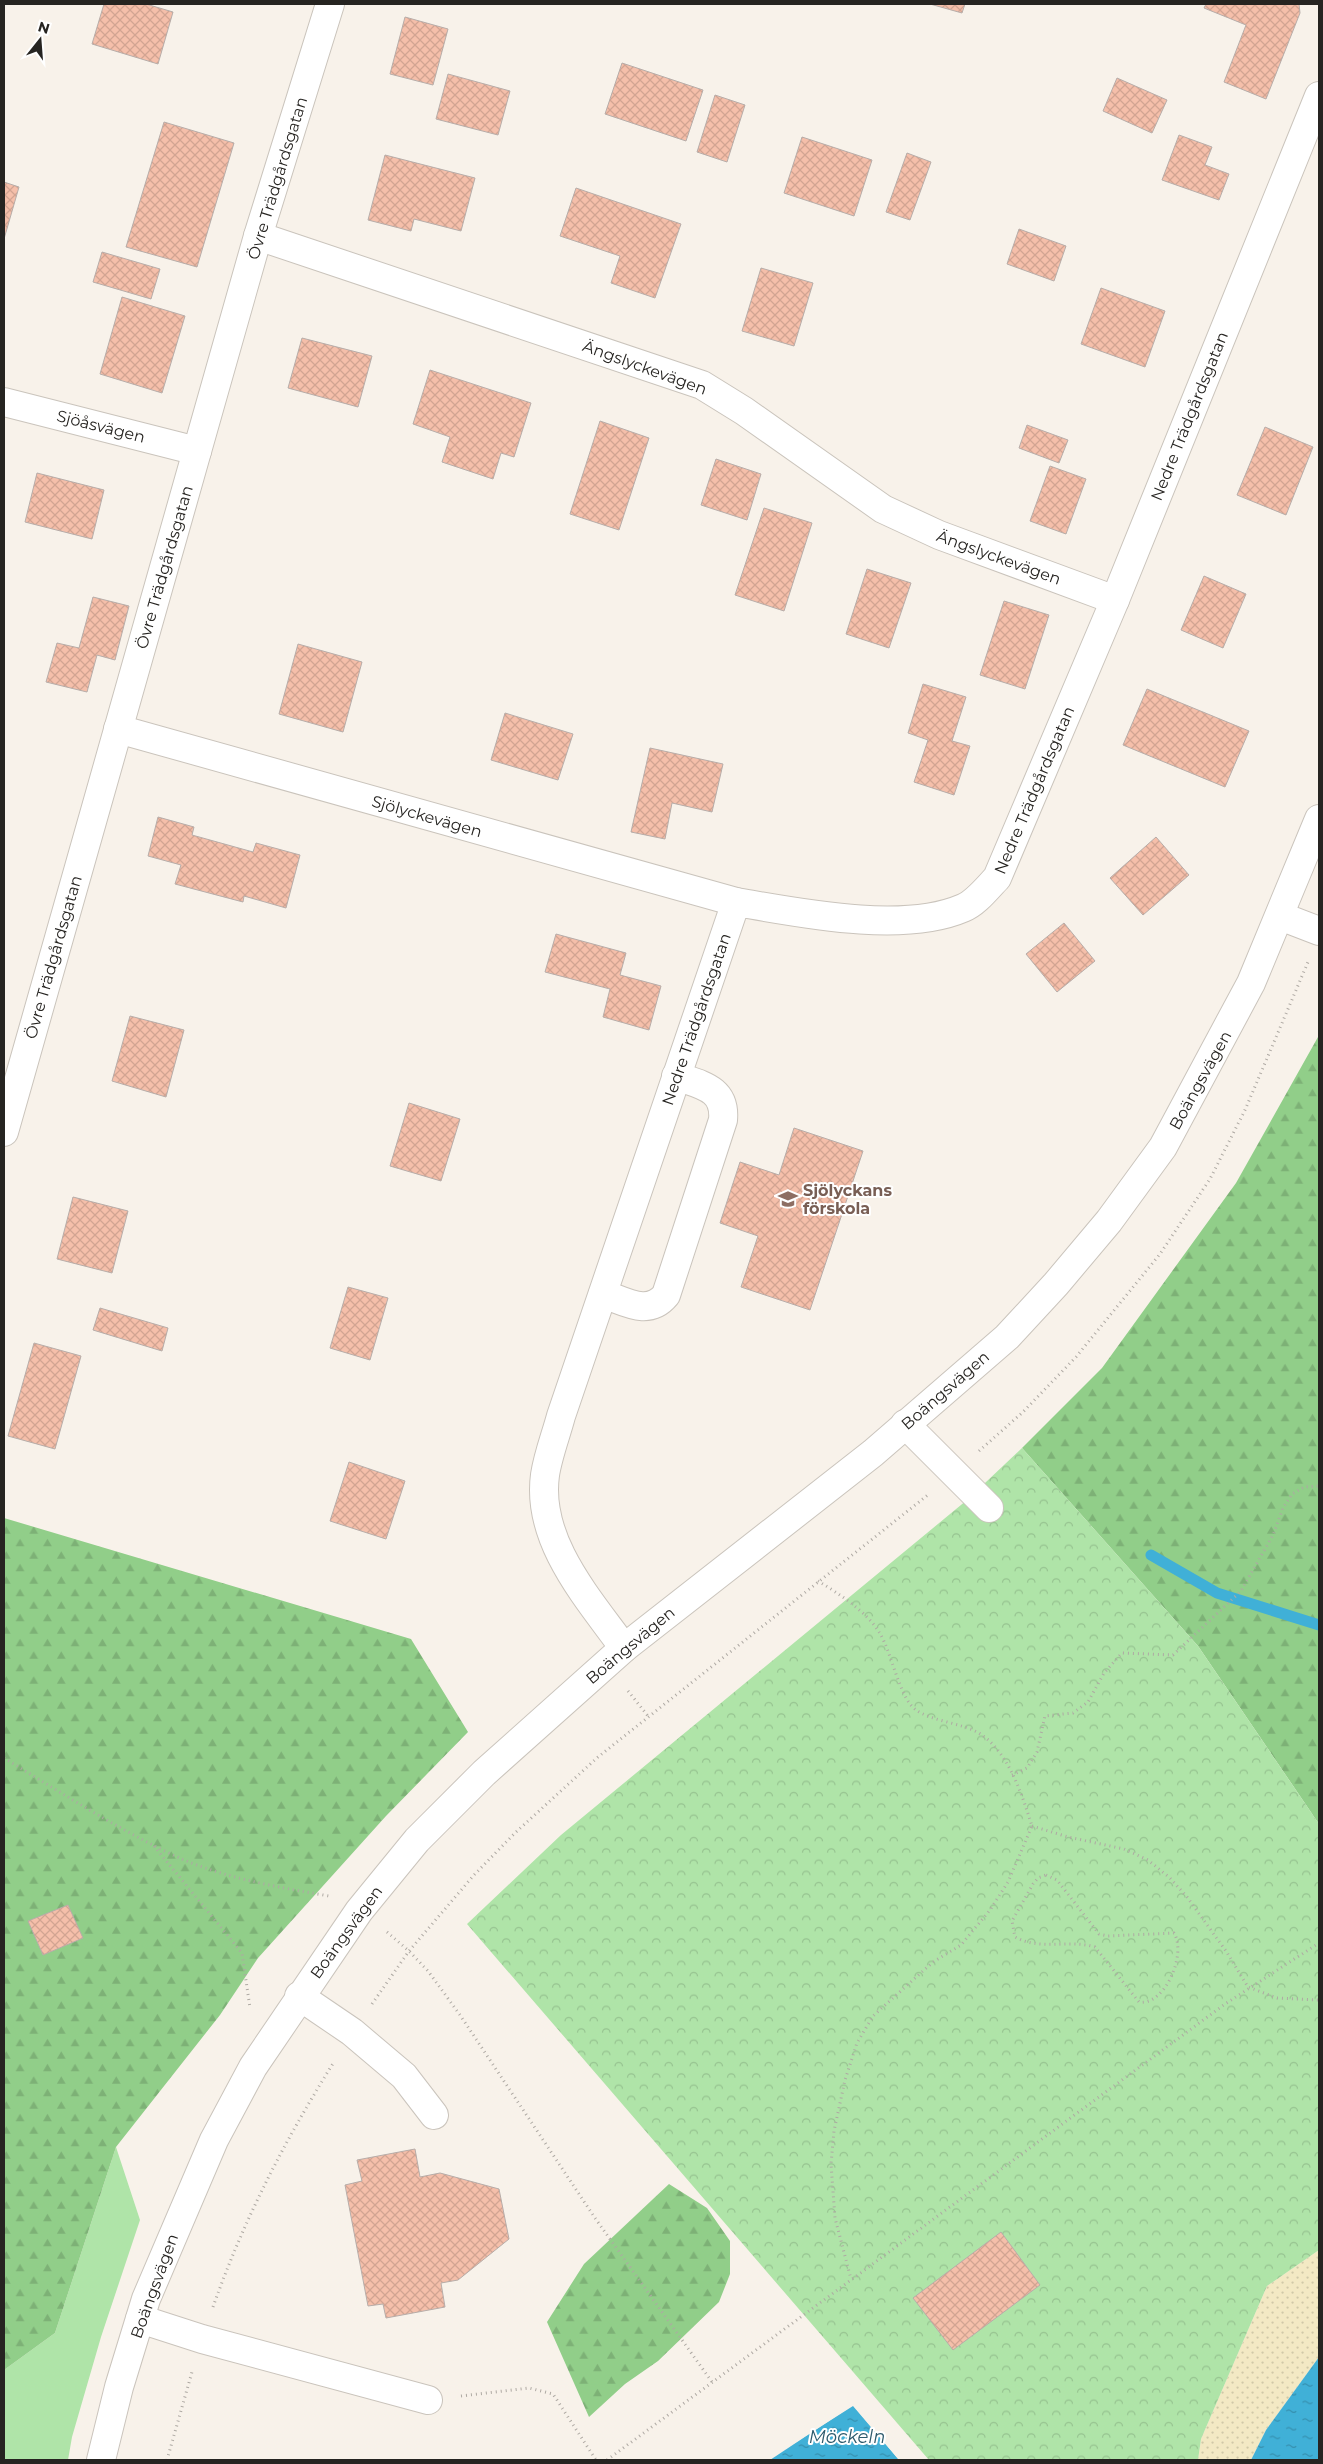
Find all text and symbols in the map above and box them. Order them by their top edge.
north arrow [15,15,65,65]
text: N [36,17,52,38]
street label: Övre Trädgårdsgatan [243,94,311,262]
street label: Nedre Trädgårdsgatan [1147,329,1232,504]
street label: Ängslyckevägen [580,335,710,399]
street label: Sjöåsvägen [55,406,147,447]
street label: Övre Trädgårdsgatan [131,483,197,651]
street label: Ängslyckevägen [934,525,1064,589]
street label: Nedre Trädgårdsgatan [990,703,1079,877]
street label: Sjölyckevägen [370,792,484,841]
street label: Övre Trädgårdsgatan [20,873,86,1041]
street label: Nedre Trädgårdsgatan [658,931,735,1108]
street label: Boängsvägen [1165,1027,1235,1133]
place label: Sjölyckans förskola [803,1181,892,1218]
school or university icon: Sjölyckans förskola [777,1188,799,1210]
street label: Boängsvägen [898,1347,993,1434]
street label: Boängsvägen [582,1603,679,1688]
street label: Boängsvägen [306,1882,386,1982]
street label: Boängsvägen [127,2231,182,2341]
water label: Möckeln [809,2426,885,2448]

